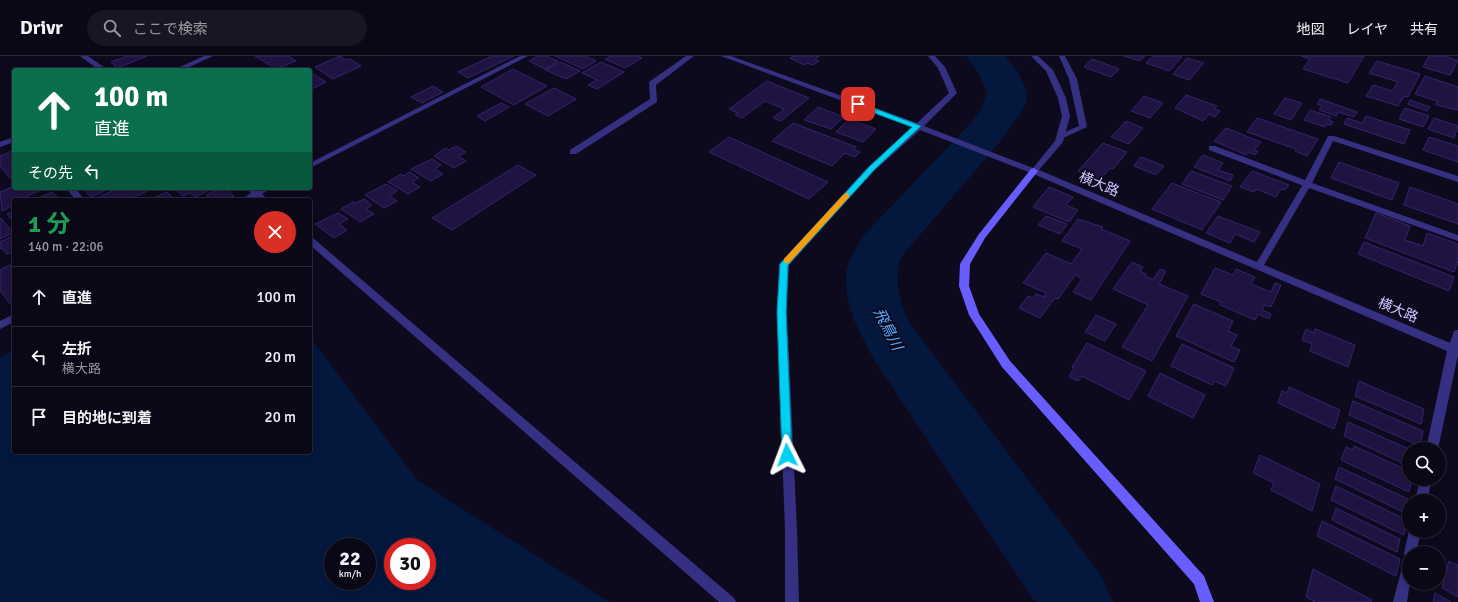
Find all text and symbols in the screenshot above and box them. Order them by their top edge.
search box [87,10,367,46]
text: Drivr [20,16,63,40]
icon: search [101,17,123,39]
text: ここで検索 [133,20,208,38]
text: 地図 [1296,21,1324,38]
text: レイヤ [1346,21,1388,38]
text: 共有 [1410,21,1438,38]
text: 100 m [94,80,168,114]
icon: ahead [28,84,80,136]
pin [841,87,875,121]
icon: arrive [847,93,869,115]
text: 直進 [94,118,130,140]
icon: left [81,160,103,182]
text: その先 [28,164,73,182]
street label: 横大路 [1076,168,1122,200]
text: 1 分 [28,209,70,239]
button: close [254,211,296,253]
text: 140 m · 22:06 [28,239,104,255]
icon: ahead [28,286,50,308]
text: 100 m [256,288,296,306]
text: 直進 [62,289,92,307]
street label: 横大路 [1375,294,1421,326]
water label: 飛鳥川 [870,305,907,355]
text: 左折 [62,340,92,358]
icon: left [28,346,50,368]
text: 20 m [265,348,296,366]
text: 横大路 [62,361,101,377]
icon: arrive [28,406,50,428]
text: 20 m [265,408,296,426]
text: 目的地に到着 [62,409,152,427]
position arrow [766,434,808,476]
map controls [1402,442,1446,590]
button: search [1402,442,1446,486]
button: + [1402,494,1446,538]
speed limit sign: 30 [384,538,436,590]
text: 22 [339,546,361,571]
button: − [1402,546,1446,590]
text: km/h [339,568,361,580]

